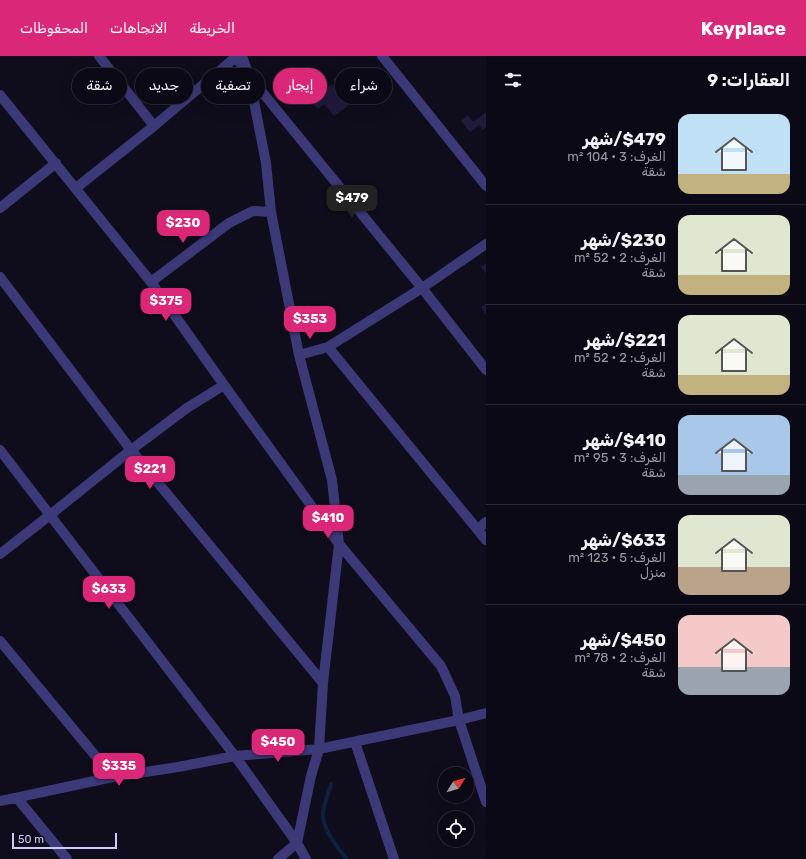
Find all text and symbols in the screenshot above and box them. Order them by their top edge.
text: Keyplace [701,17,786,40]
text: المحفوظات [20,20,88,37]
text: الاتجاهات [110,20,167,37]
text: الخريطة [189,20,235,37]
chip: شقة [72,68,127,104]
chip: جديد [135,68,193,104]
chip: تصفية [201,68,265,104]
chip: إيجار [273,68,327,104]
chip: شراء [335,68,392,104]
icon: filters [502,69,524,91]
text: العقارات: 9 [707,70,790,90]
text: $479/شهر [583,129,666,149]
icon: home [710,130,758,178]
text: الغرف: 3 · 104 m² [567,149,666,164]
text: شقة [641,164,666,179]
pin: $479 [328,185,376,219]
text: $479 [335,190,369,205]
pin: $230 [159,210,207,244]
text: $230 [166,215,200,230]
text: $230/شهر [581,230,666,250]
icon: home [710,231,758,279]
text: الغرف: 2 · 52 m² [574,250,666,265]
text: شقة [641,265,666,280]
pin: $375 [142,288,190,322]
text: $375 [149,293,183,308]
pin: $353 [286,306,334,340]
text: $353 [293,311,327,326]
text: $221/شهر [585,330,666,350]
icon: home [710,331,758,379]
text: الغرف: 2 · 52 m² [574,350,666,365]
text: شقة [641,365,666,380]
text: $410/شهر [583,430,666,450]
icon: home [710,431,758,479]
text: الغرف: 3 · 95 m² [574,450,666,465]
pin: $221 [126,456,174,490]
text: $221 [134,461,166,476]
text: شقة [641,465,666,480]
pin: $410 [304,505,352,539]
text: $410 [312,510,344,525]
text: $633/شهر [582,530,666,550]
icon: home [710,531,758,579]
text: الغرف: 5 · 123 m² [568,550,666,565]
text: منزل [640,565,666,580]
pin: $633 [85,576,133,610]
text: $633 [92,581,126,596]
text: $450/شهر [581,630,666,650]
icon: home [710,631,758,679]
text: الغرف: 2 · 78 m² [574,650,666,665]
text: شقة [641,665,666,680]
pin: $450 [254,729,302,763]
text: $450 [261,734,295,749]
pin: $335 [95,753,143,787]
text: $335 [102,758,136,773]
north arrow [438,767,474,803]
map controls [438,767,474,847]
button: locate [438,811,474,847]
scale bar [12,831,117,850]
text: 50 m [18,833,44,846]

